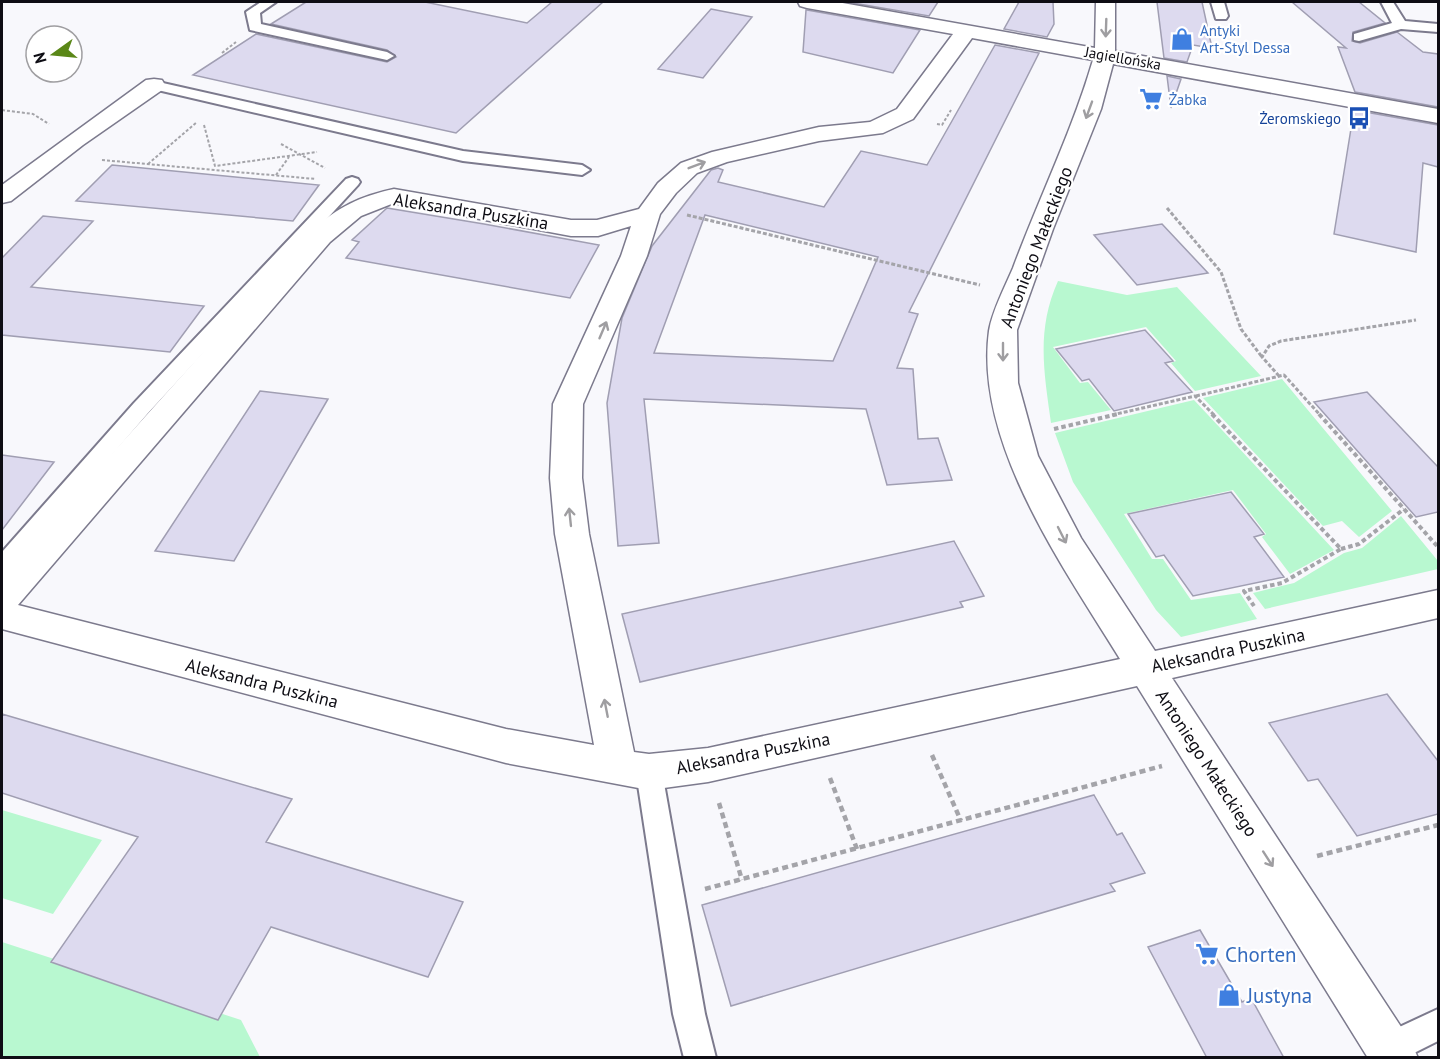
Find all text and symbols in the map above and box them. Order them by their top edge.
one-way arrow [1100,17,1111,37]
place label: Antyki Art-Styl Dessa [1200,21,1290,57]
north arrow [24,24,84,84]
shop icon: Antyki Art-Styl Dessa [1169,26,1195,52]
street label: Jagiellońska [1082,42,1163,74]
text: N [28,50,51,66]
supermarket icon: Żabka [1138,86,1164,112]
place label: Żabka [1169,90,1207,109]
one-way arrow [1082,100,1093,119]
bus stop icon: Żeromskiego [1346,105,1372,131]
place label: Żeromskiego [1260,109,1341,128]
one-way arrow [688,159,706,170]
street label: Antoniego Małeckiego [995,163,1077,331]
street label: Aleksandra Puszkina [392,187,550,235]
one-way arrow [598,321,609,339]
one-way arrow [997,341,1009,361]
one-way arrow [564,507,575,527]
one-way arrow [1057,525,1068,543]
street label: Aleksandra Puszkina [1149,622,1307,678]
street label: Aleksandra Puszkina [183,653,341,713]
street label: Antoniego Małeckiego [1151,685,1263,841]
one-way arrow [600,699,611,718]
street label: Aleksandra Puszkina [674,727,832,779]
one-way arrow [1262,850,1274,867]
supermarket icon: Chorten [1194,941,1220,967]
place label: Chorten [1225,941,1297,968]
shop icon: Justyna [1216,982,1242,1008]
place label: Justyna [1246,982,1312,1009]

